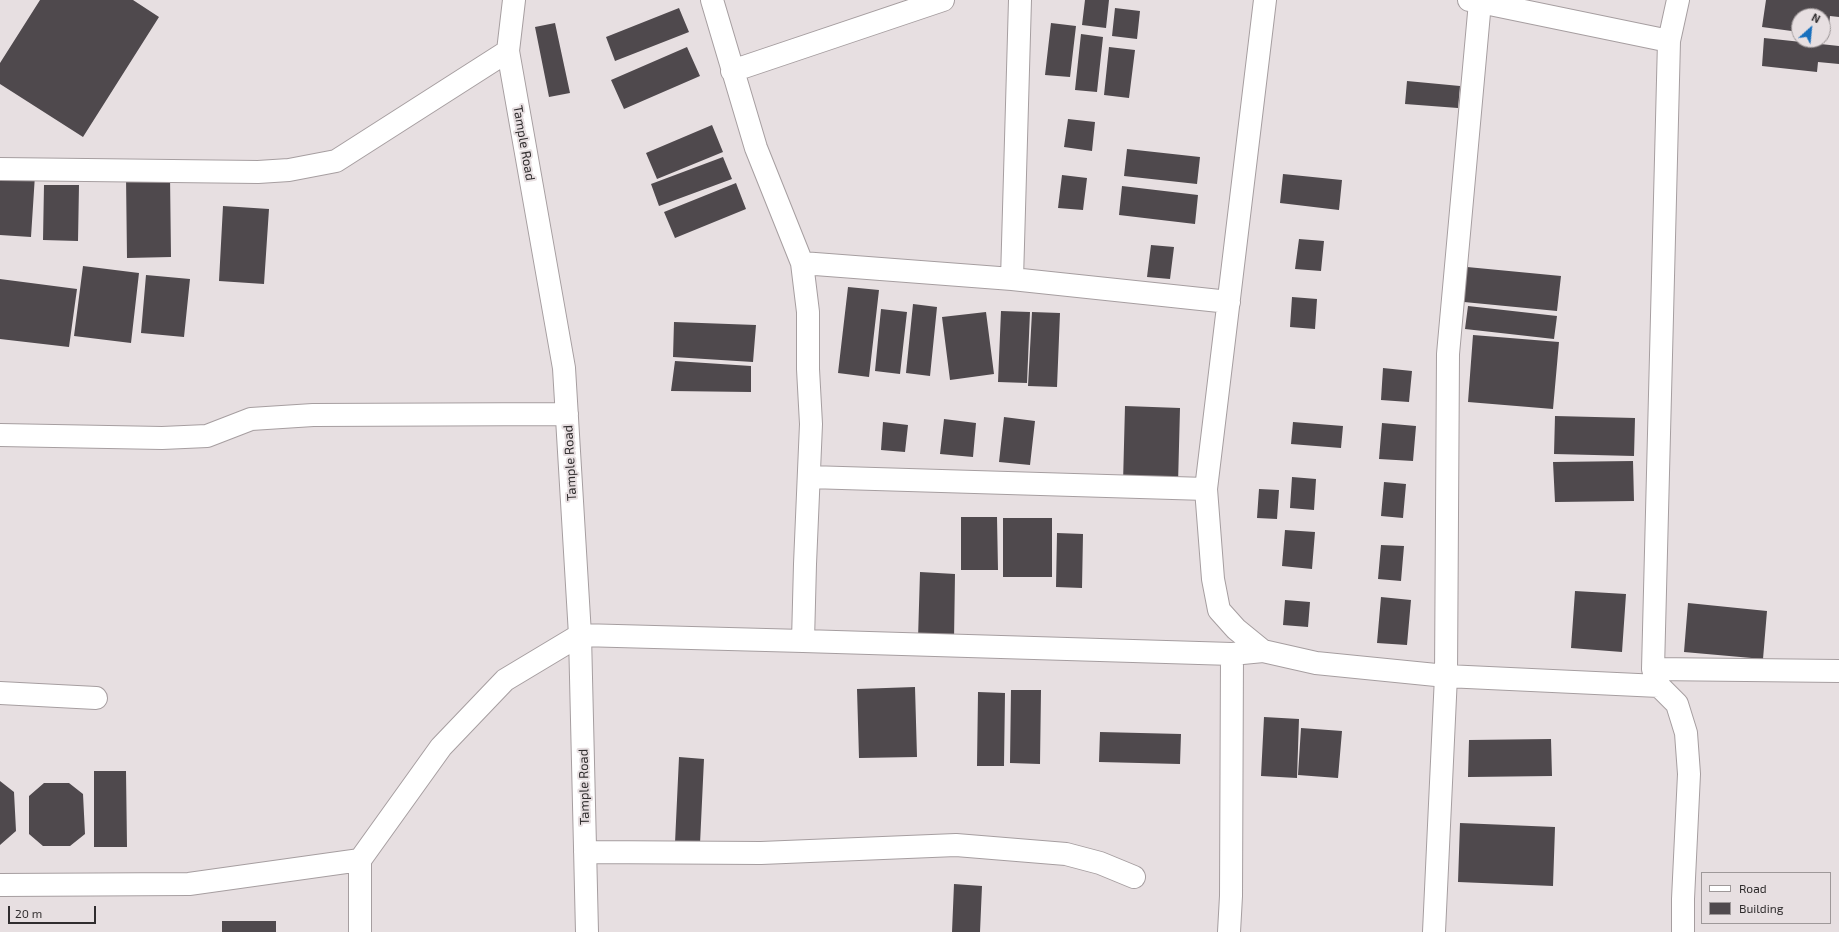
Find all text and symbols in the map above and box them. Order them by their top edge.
north arrow [1791,8,1831,48]
text: N [1810,10,1823,25]
street label: Tample Road [510,104,538,182]
street label: Tample Road [560,425,580,501]
street label: Tample Road [576,749,592,825]
legend [1701,872,1831,924]
text: Road [1739,881,1767,895]
scale bar [10,898,98,924]
text: Building [1739,901,1783,915]
text: 20 m [15,906,42,920]

